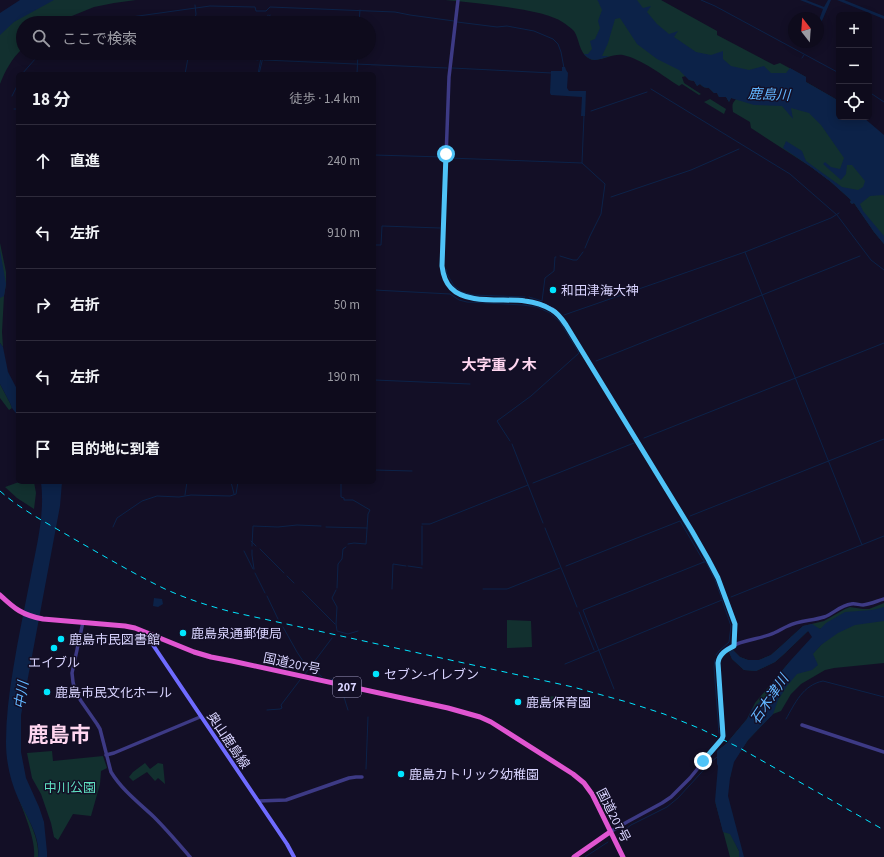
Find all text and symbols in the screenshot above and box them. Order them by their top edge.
north arrow [788,12,824,48]
map controls [836,12,872,120]
button: + [836,12,872,48]
search box [16,16,376,60]
icon: search [30,27,52,49]
text: ここで検索 [62,29,137,50]
button: − [836,48,872,84]
water label: 鹿島川 [747,84,792,106]
button: locate [836,84,872,120]
text: 18 分 [32,88,70,112]
text: 徒歩 · 1.4 km [290,90,360,108]
route start [437,145,455,163]
icon: ahead [32,150,54,172]
text: 直進 [70,151,100,172]
text: 240 m [327,152,360,170]
icon: left [32,222,54,244]
text: 左折 [70,223,100,244]
text: 910 m [327,224,360,242]
place label: 和田津海大神 [561,282,639,300]
marker: 和田津海大神 [548,285,558,295]
icon: right [32,294,54,316]
text: 右折 [70,295,100,316]
text: 50 m [334,296,360,314]
district label: 大字重ノ木 [461,355,537,376]
icon: left [32,366,54,388]
text: 左折 [70,367,100,388]
text: 190 m [327,368,360,386]
icon: arrive [32,438,54,460]
text: 目的地に到着 [70,439,160,460]
place label: 鹿島泉通郵便局 [191,625,282,643]
marker: 鹿島泉通郵便局 [178,628,188,638]
place label: 鹿島市民図書館 [69,631,160,649]
marker: 鹿島市民図書館 [56,634,66,644]
marker: エイブル [49,643,59,653]
street label: 国道207号 [261,649,322,679]
place label: エイブル [28,654,80,672]
place label: セブン-イレブン [384,666,479,684]
marker: セブン-イレブン [371,669,381,679]
water label: 石木津川 [746,669,795,728]
road number: 207 [333,677,361,697]
water label: 中川 [10,678,34,710]
place label: 鹿島市民文化ホール [55,684,172,702]
marker: 鹿島市民文化ホール [42,687,52,697]
place label: 鹿島保育園 [526,694,591,712]
marker: 鹿島保育園 [513,697,523,707]
street label: 奥山鹿島線 [203,709,254,773]
district label: 鹿島市 [28,720,91,750]
route end [694,752,712,770]
place label: 鹿島カトリック幼稚園 [409,766,539,784]
marker: 鹿島カトリック幼稚園 [396,769,406,779]
park label: 中川公園 [44,779,96,797]
street label: 国道207号 [592,785,634,846]

